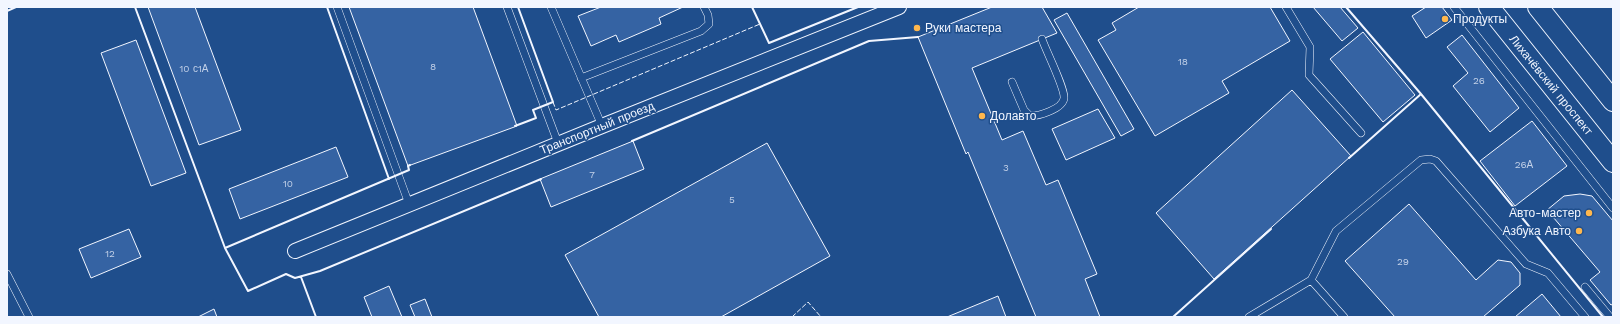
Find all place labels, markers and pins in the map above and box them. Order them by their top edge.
place label: Продукты [1453,12,1507,26]
marker: Продукты [1440,14,1450,24]
place label: Руки мастера [925,21,1002,35]
marker: Руки мастера [912,23,922,33]
place label: Долавто [990,109,1037,123]
marker: Долавто [977,111,987,121]
place label: Авто-мастер [1509,206,1581,220]
marker: Авто-мастер [1584,208,1594,218]
place label: Азбука Авто [1503,224,1571,238]
marker: Азбука Авто [1574,226,1584,236]

